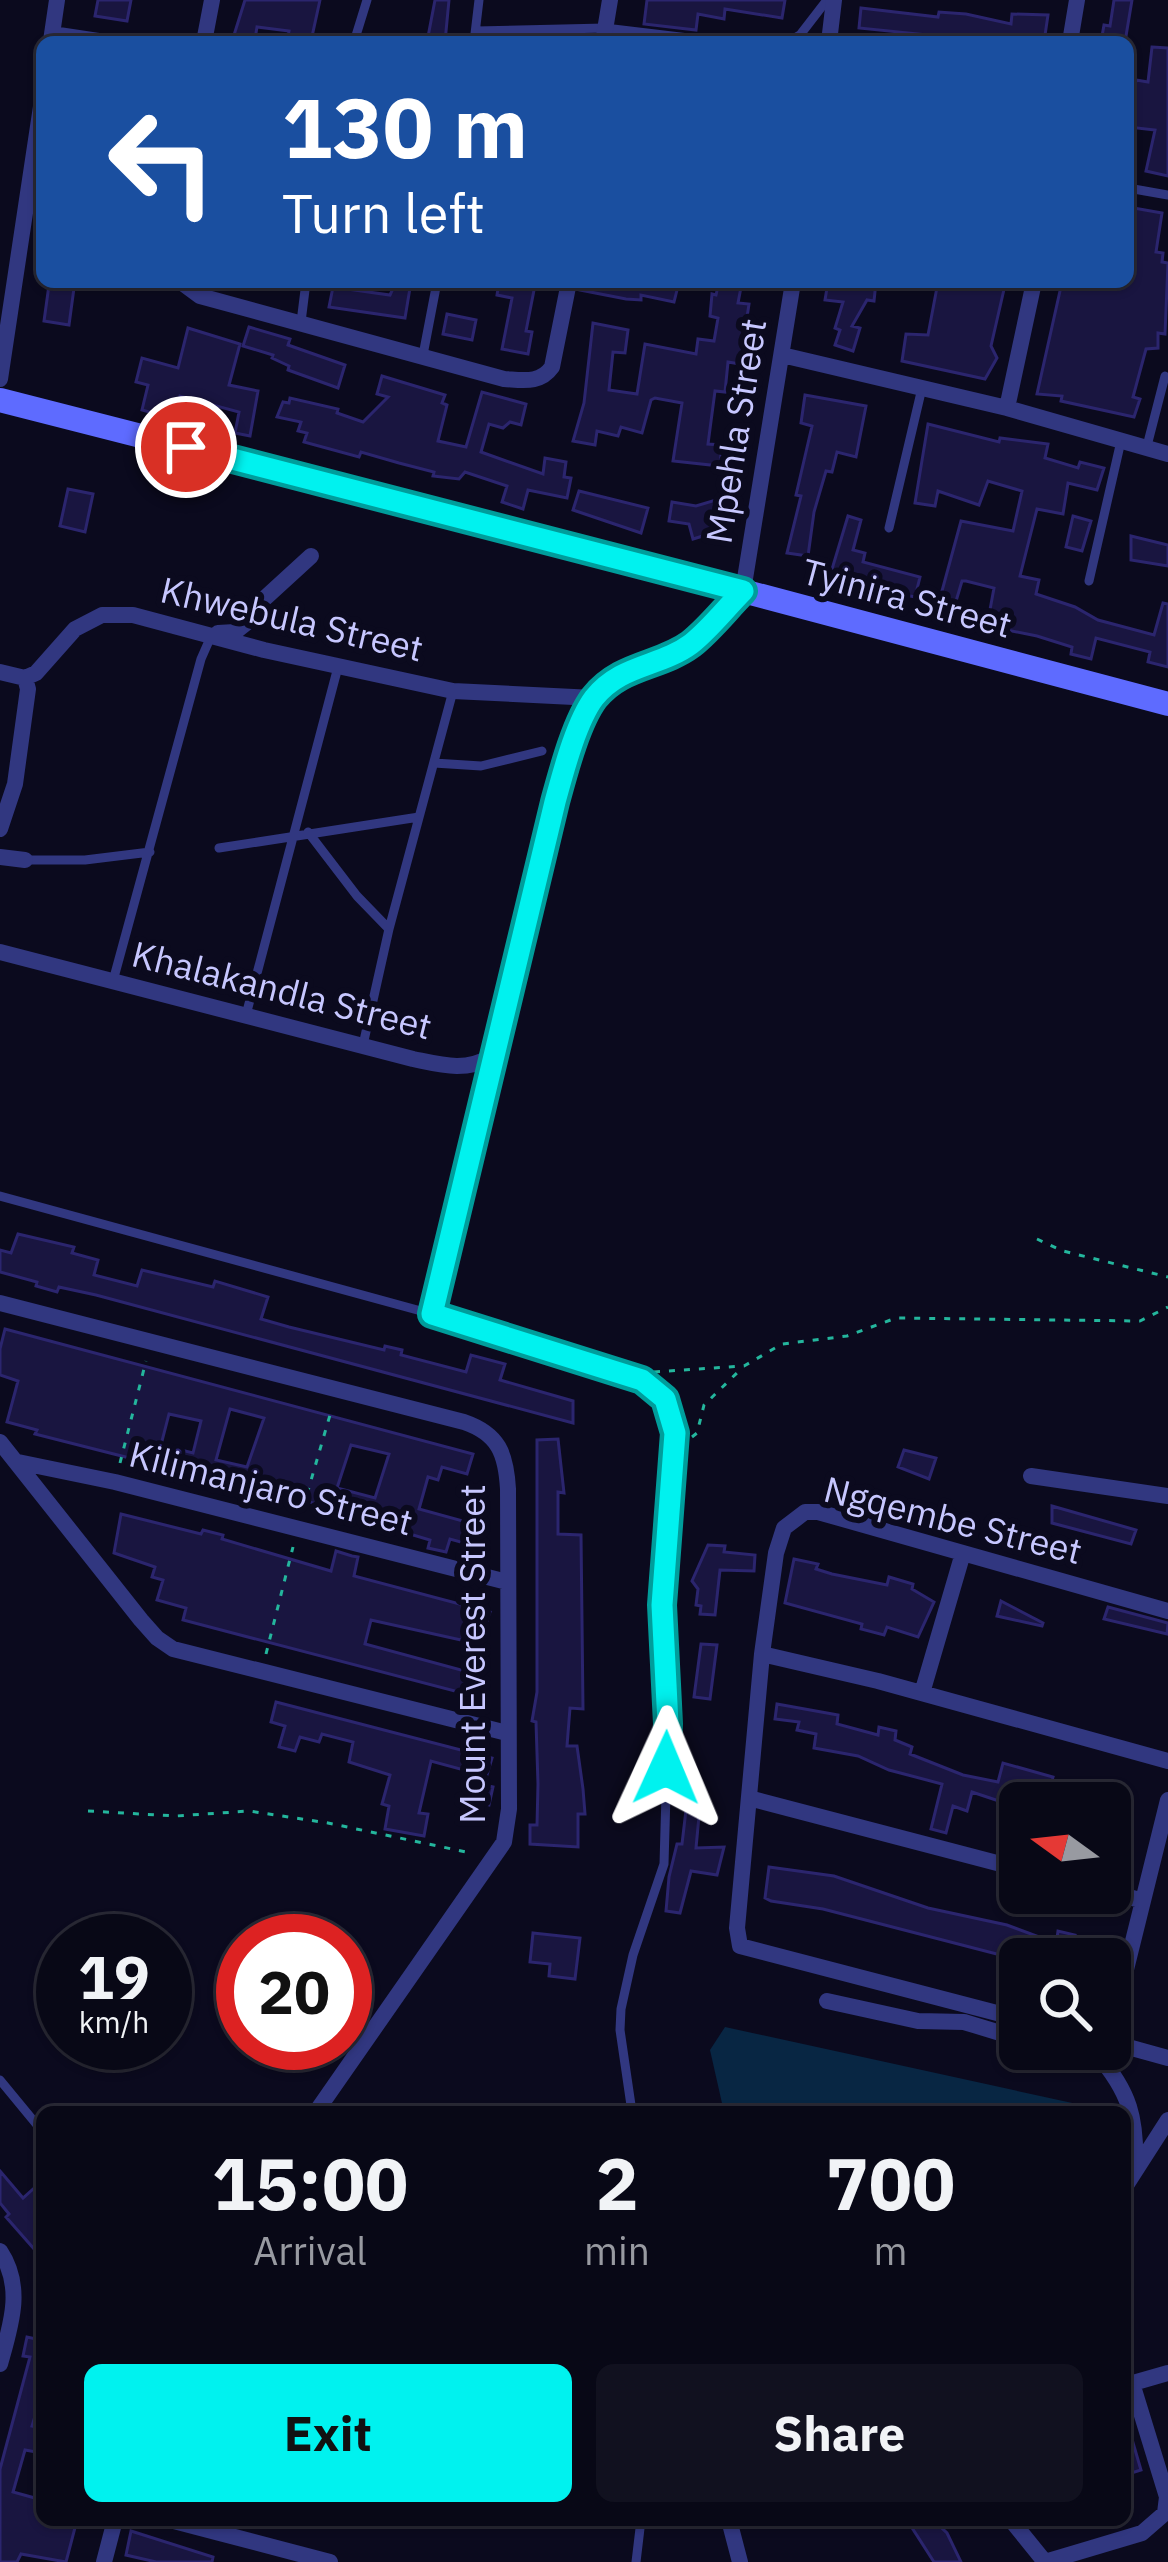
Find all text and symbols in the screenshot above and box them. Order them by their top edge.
text: 130 m [282,72,528,181]
icon: left [84,84,240,240]
text: Turn left [282,178,485,248]
street label: Mpehla Street [695,315,776,546]
pin [135,396,237,498]
icon: arrive [153,414,219,480]
street label: Tyinira Street [797,547,1017,648]
street label: Khwebula Street [156,565,428,672]
street label: Khalakandla Street [127,930,437,1049]
street label: Kilimanjaro Street [125,1430,418,1545]
street label: Ngqembe Street [819,1465,1087,1574]
street label: Mount Everest Street [448,1484,495,1824]
position arrow [603,1705,729,1831]
north arrow [999,1782,1131,1914]
map controls [999,1782,1131,2070]
speed limit sign: 20 [216,1914,372,2070]
text: 19 [78,1937,150,2016]
button: search [999,1938,1131,2070]
text: km/h [79,2002,149,2041]
text: 15:00 [212,2136,408,2230]
text: 2 [595,2136,639,2230]
text: 700 [826,2136,955,2230]
text: Arrival [253,2225,367,2276]
text: min [584,2225,650,2276]
text: m [873,2225,908,2276]
button: Exit [84,2364,572,2502]
button: Share [596,2364,1083,2502]

